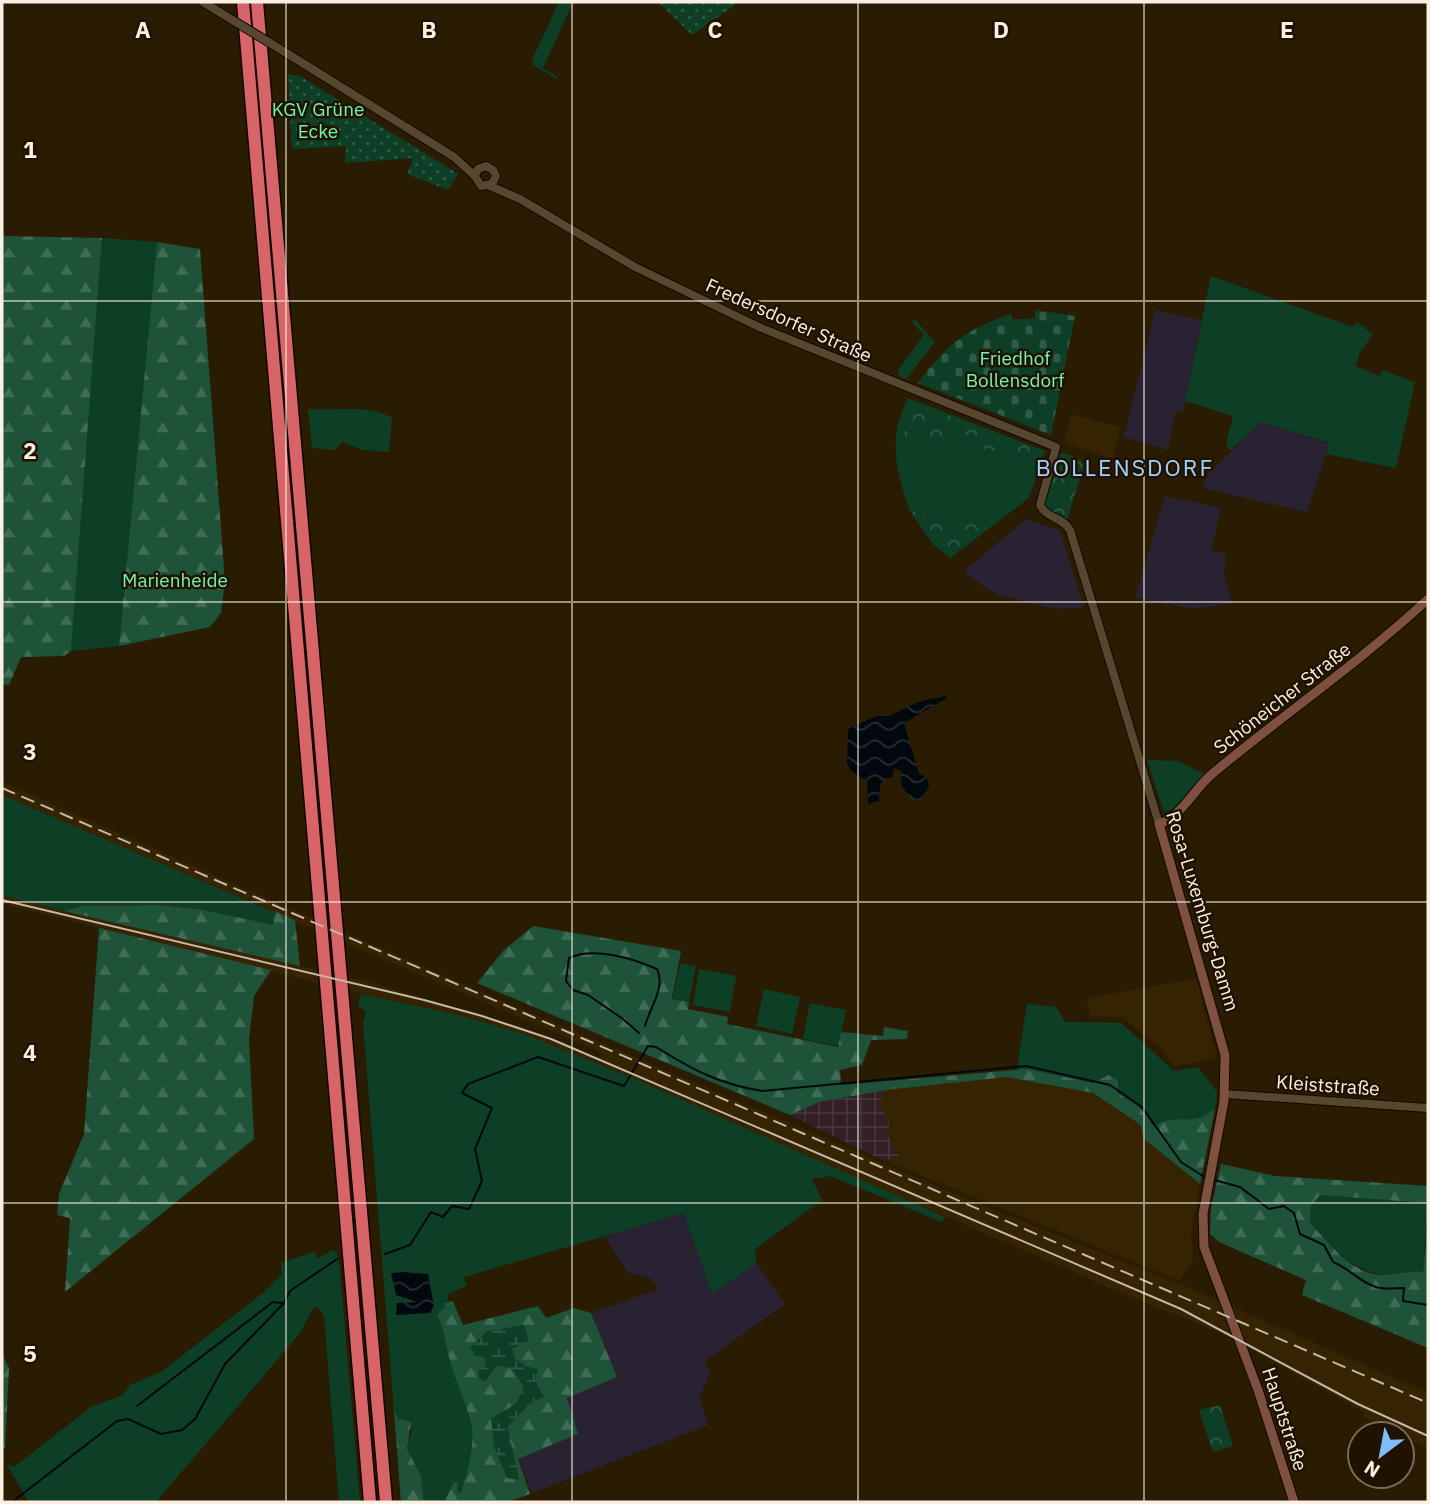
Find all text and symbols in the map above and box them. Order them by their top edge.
text: A [135,14,151,44]
text: B [421,14,437,44]
text: C [708,14,723,44]
text: D [993,14,1009,44]
text: E [1280,14,1294,44]
park label: KGV Grüne Ecke [272,97,364,143]
text: 1 [23,134,37,164]
street label: Fredersdorfer Straße [702,273,876,367]
park label: Friedhof Bollensdorf [966,346,1064,392]
text: 2 [23,435,37,465]
district label: BOLLENSDORF [1036,452,1214,482]
park label: Marienheide [122,568,228,592]
street label: Schöneicher Straße [1209,637,1355,759]
text: 3 [23,736,37,766]
street label: Rosa-Luxemburg-Damm [1161,808,1245,1014]
text: 4 [23,1037,37,1067]
street label: Kleiststraße [1275,1069,1381,1101]
text: 5 [23,1338,37,1368]
street label: Hauptstraße [1257,1364,1313,1474]
north arrow [1346,1420,1416,1490]
text: N [1360,1456,1384,1483]

